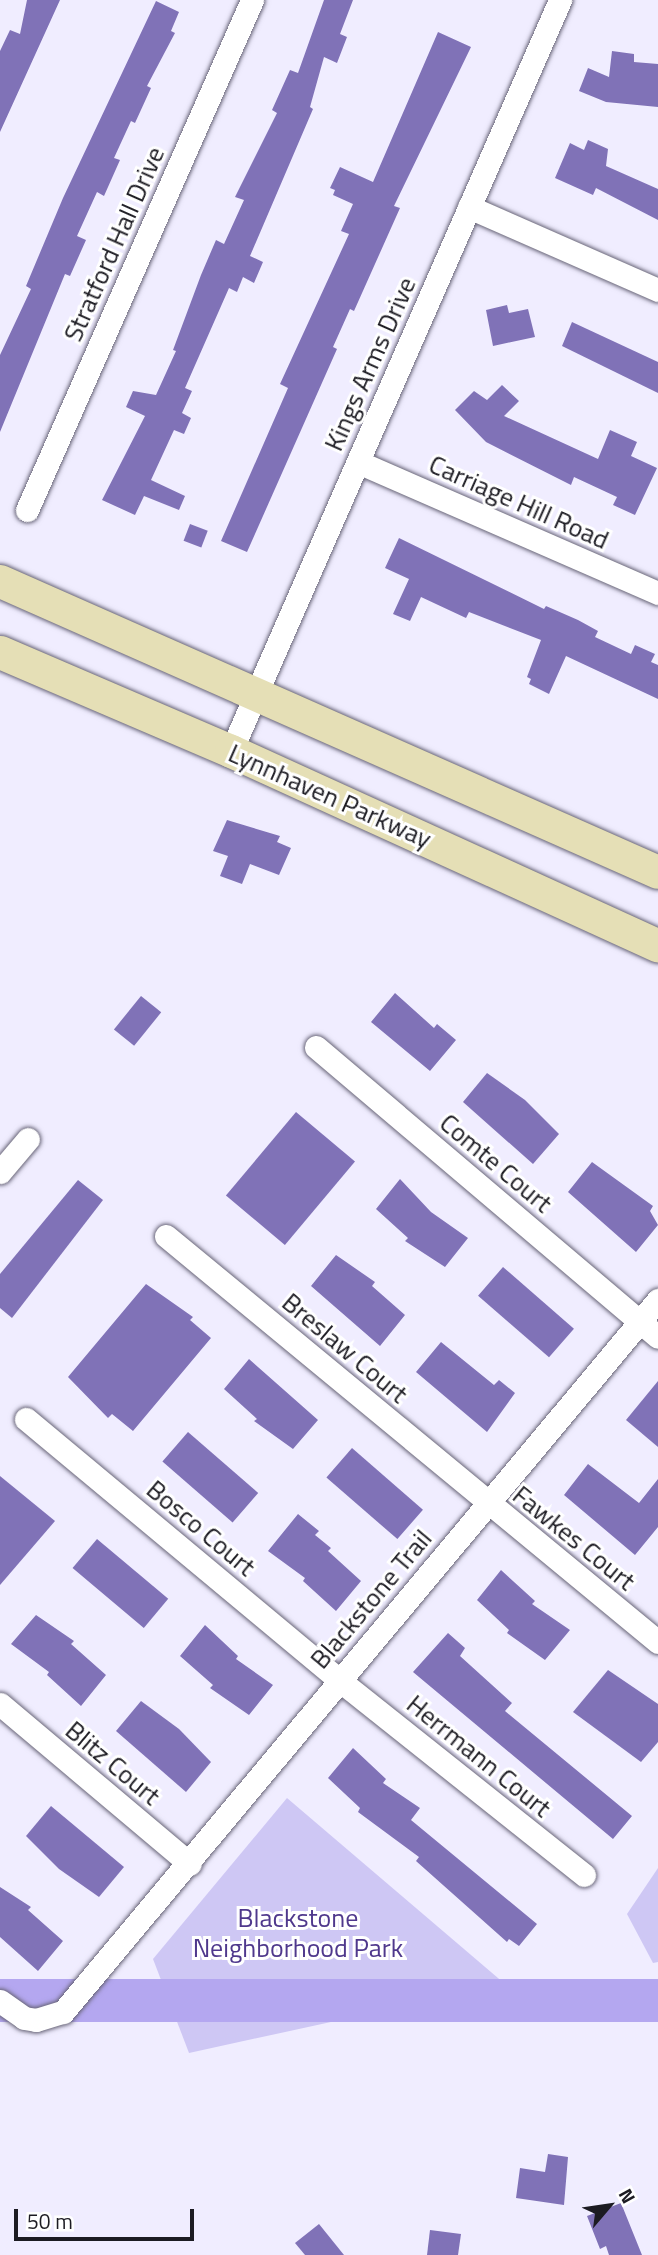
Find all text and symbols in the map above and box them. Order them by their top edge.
street label: Stratford Hall Drive [57,142,171,346]
street label: Kings Arms Drive [318,272,422,456]
street label: Carriage Hill Road [424,448,614,556]
street label: Lynnhaven Parkway [224,737,436,855]
street label: Comte Court [434,1107,558,1219]
street label: Breslaw Court [276,1287,414,1409]
street label: Bosco Court [140,1474,262,1582]
street label: Fawkes Court [507,1479,641,1597]
street label: Blackstone Trail [304,1523,438,1675]
street label: Herrmann Court [401,1688,557,1824]
street label: Blitz Court [59,1714,167,1812]
park label: Blackstone Neighborhood Park [193,1902,403,1964]
north arrow [574,2171,644,2241]
text: N [612,2183,644,2208]
scale bar [18,2196,198,2240]
text: 50 m [27,2205,73,2237]

